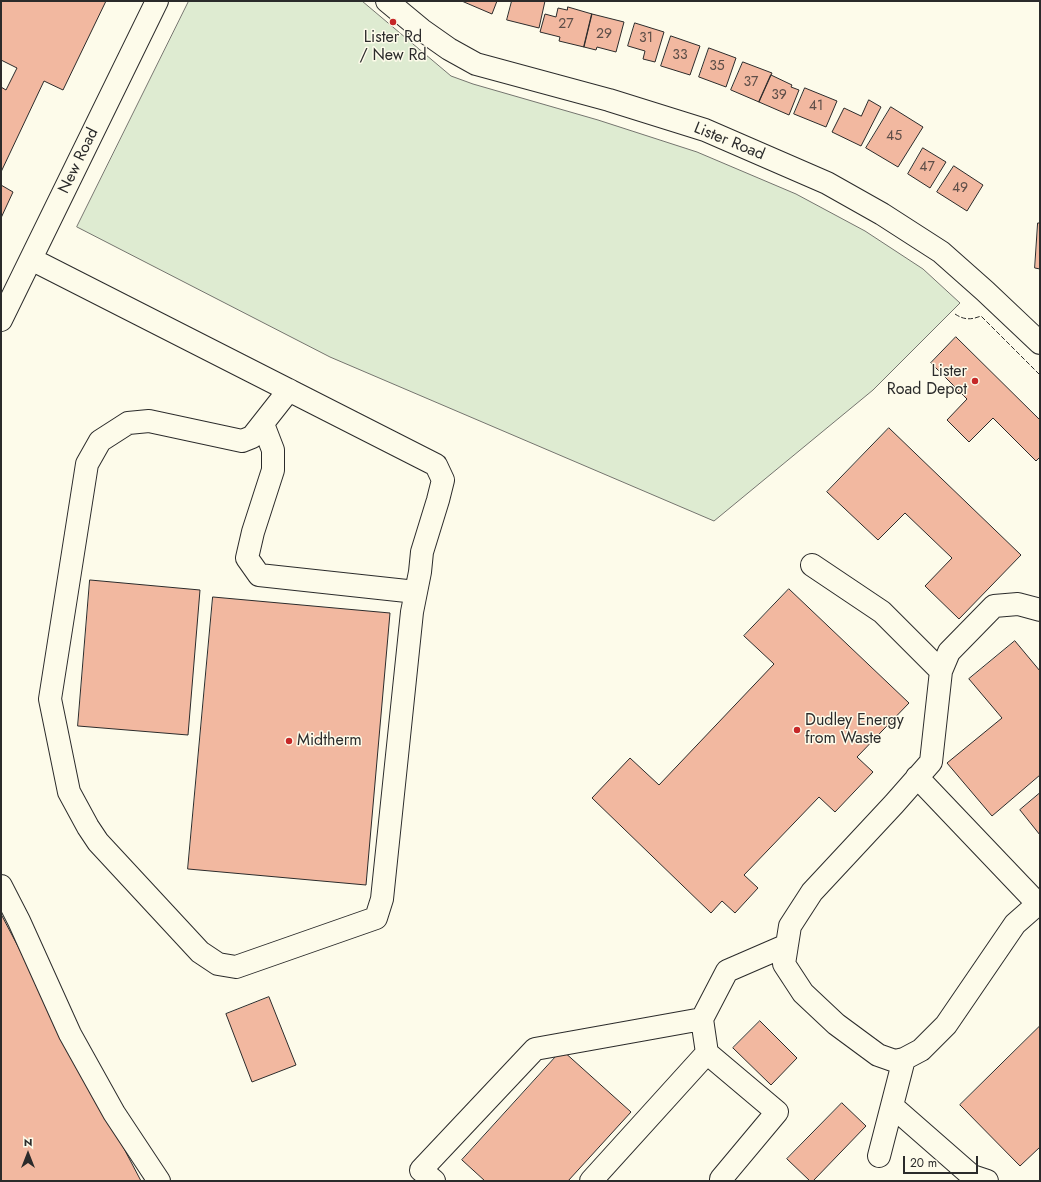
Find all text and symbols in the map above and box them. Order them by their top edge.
marker: Lister Rd / New Rd [388,17,398,27]
house number: 27 [558,17,574,33]
house number: 29 [596,27,612,43]
place label: Lister Rd / New Rd [359,28,427,66]
house number: 31 [639,31,653,47]
house number: 33 [672,48,688,64]
house number: 35 [709,59,725,75]
house number: 37 [744,75,758,91]
house number: 39 [771,88,787,104]
house number: 41 [809,99,823,115]
street label: Lister Road [691,119,767,165]
street label: New Road [55,125,103,197]
house number: 45 [886,129,902,145]
house number: 47 [919,160,935,176]
house number: 49 [952,181,968,197]
place label: Lister Road Depot [887,362,967,400]
marker: Lister Road Depot [970,376,980,386]
place label: Dudley Energy from Waste [805,711,904,749]
marker: Dudley Energy from Waste [792,725,802,735]
place label: Midtherm [297,731,362,751]
marker: Midtherm [284,736,294,746]
north arrow [8,1134,48,1174]
text: N [24,1134,32,1150]
scale bar [905,1148,980,1174]
text: 20 m [910,1154,937,1172]

